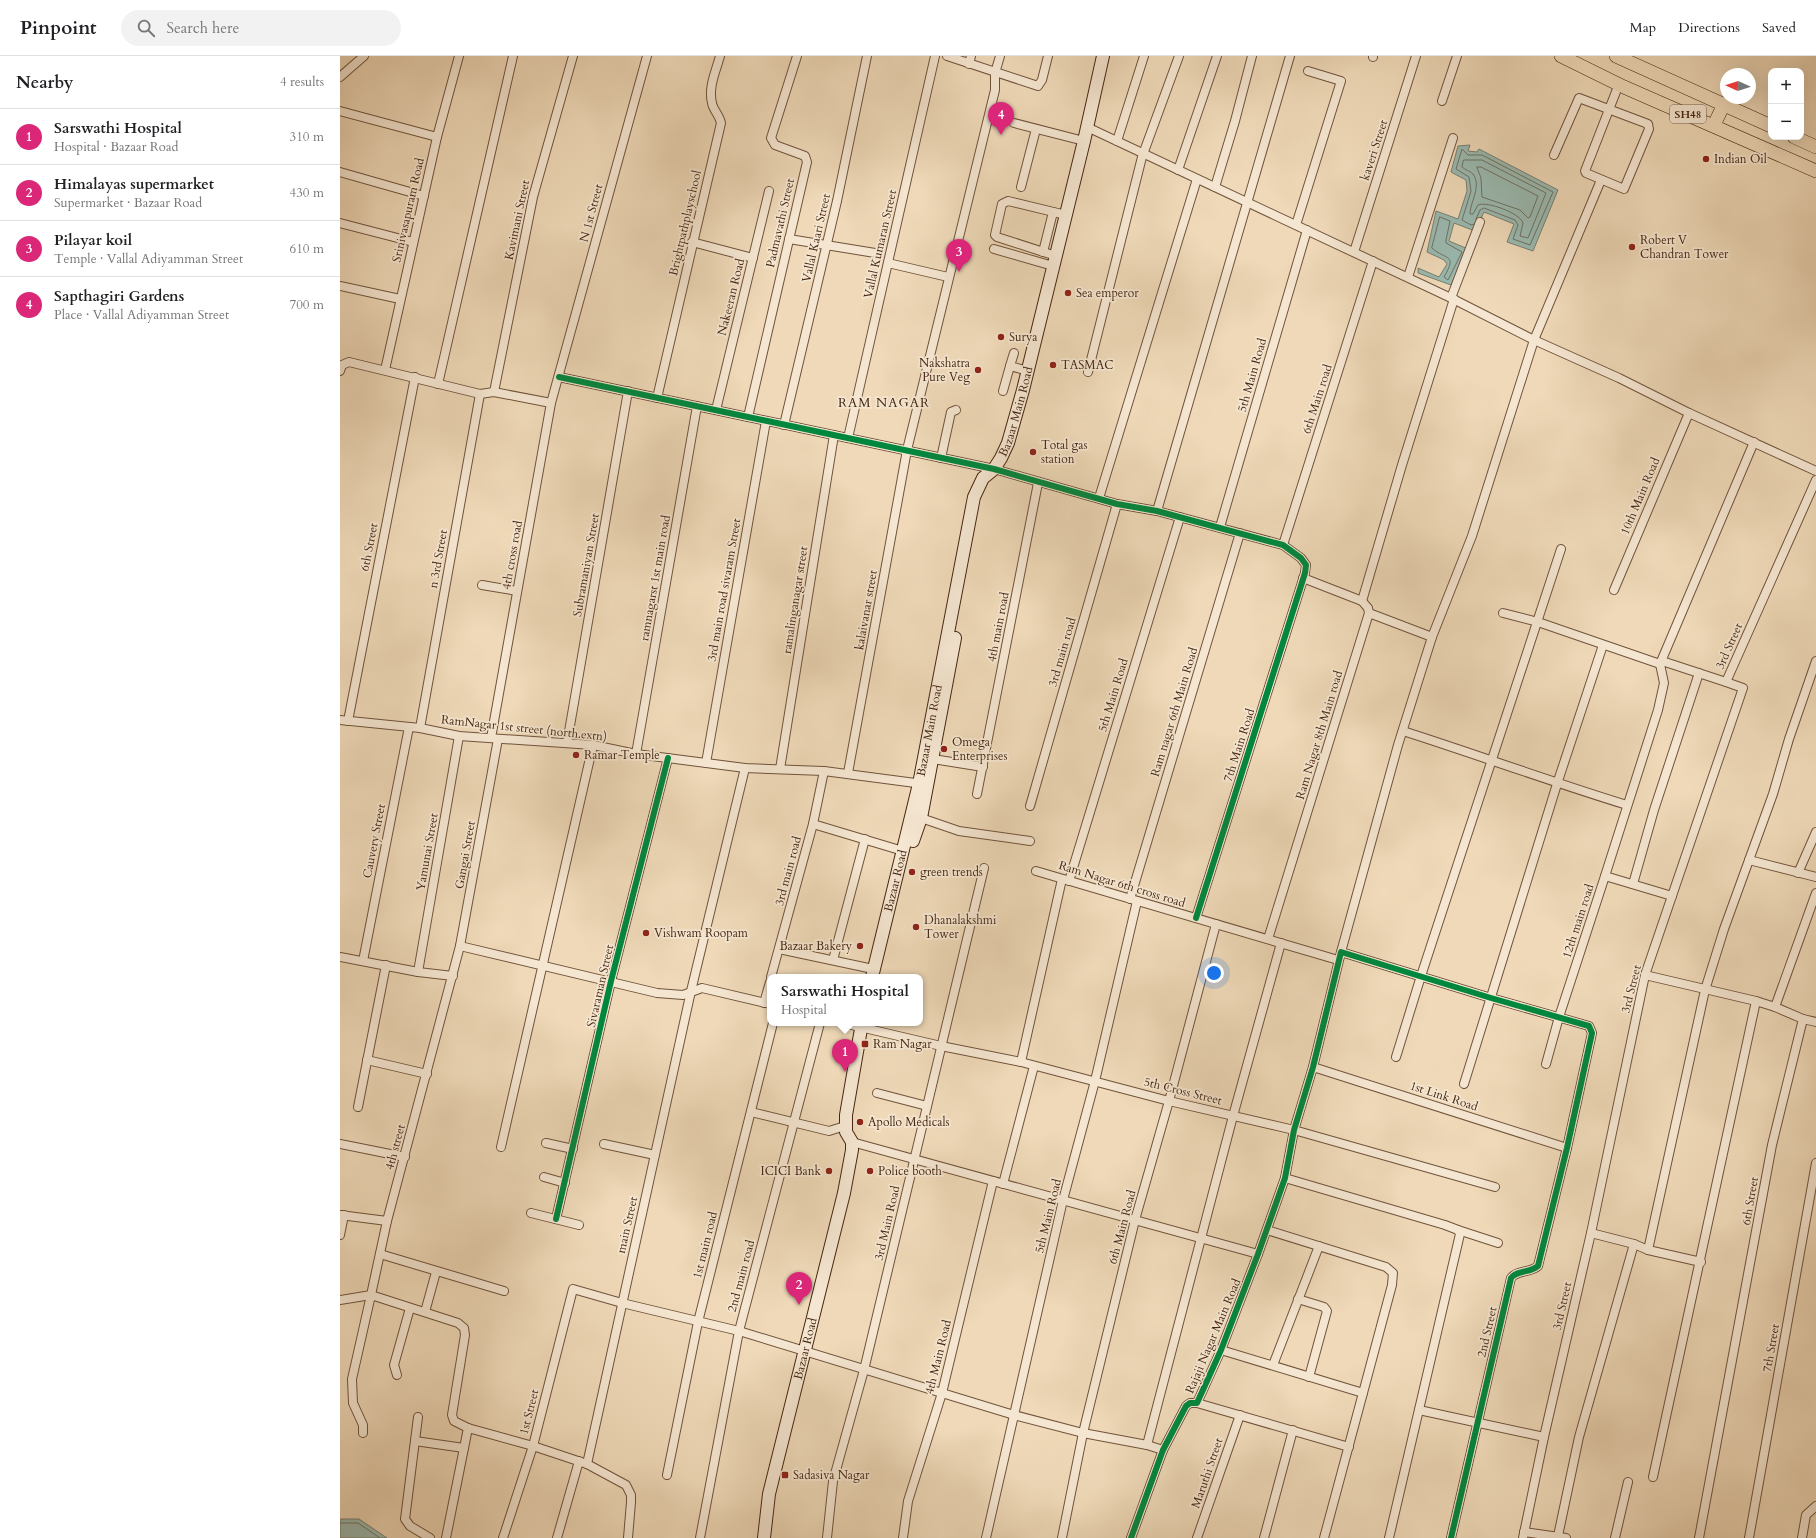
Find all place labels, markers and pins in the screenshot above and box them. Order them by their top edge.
pin: 4 [988,102,1014,135]
place label: Indian Oil [1714,151,1767,167]
marker: Indian Oil [1701,154,1711,164]
place label: Robert V Chandran Tower [1640,232,1729,262]
pin: 3 [946,239,972,272]
marker: Robert V Chandran Tower [1627,242,1637,252]
place label: Sea emperor [1076,285,1139,301]
marker: Sea emperor [1063,288,1073,298]
place label: Surya [1009,329,1038,345]
marker: Surya [996,332,1006,342]
place label: Nakshatra Pure Veg [919,355,971,385]
place label: TASMAC [1061,357,1113,373]
marker: TASMAC [1048,360,1058,370]
marker: Nakshatra Pure Veg [973,365,983,375]
place label: Total gas station [1041,437,1087,467]
marker: Total gas station [1028,447,1038,457]
place label: Omega Enterprises [952,734,1007,764]
marker: Omega Enterprises [939,744,949,754]
place label: Ramar Temple [584,747,660,763]
marker: Ramar Temple [571,750,581,760]
place label: green trends [920,864,983,880]
marker: green trends [907,867,917,877]
place label: Dhanalakshmi Tower [924,912,997,942]
marker: Dhanalakshmi Tower [911,922,921,932]
place label: Vishwam Roopam [654,925,749,941]
marker: Vishwam Roopam [641,928,651,938]
place label: Bazaar Bakery [779,938,853,954]
marker: Bazaar Bakery [855,941,865,951]
place label: Ram Nagar [873,1036,932,1052]
pin: 1 [832,1039,858,1072]
marker: Ram Nagar [860,1039,870,1049]
place label: Apollo Medicals [868,1114,949,1130]
marker: Apollo Medicals [855,1117,865,1127]
place label: ICICI Bank [761,1163,822,1179]
place label: Police booth [878,1163,942,1179]
marker: ICICI Bank [824,1166,834,1176]
marker: Police booth [865,1166,875,1176]
pin: 2 [786,1272,812,1305]
place label: Sadasiva Nagar [793,1467,870,1483]
marker: Sadasiva Nagar [780,1470,790,1480]

